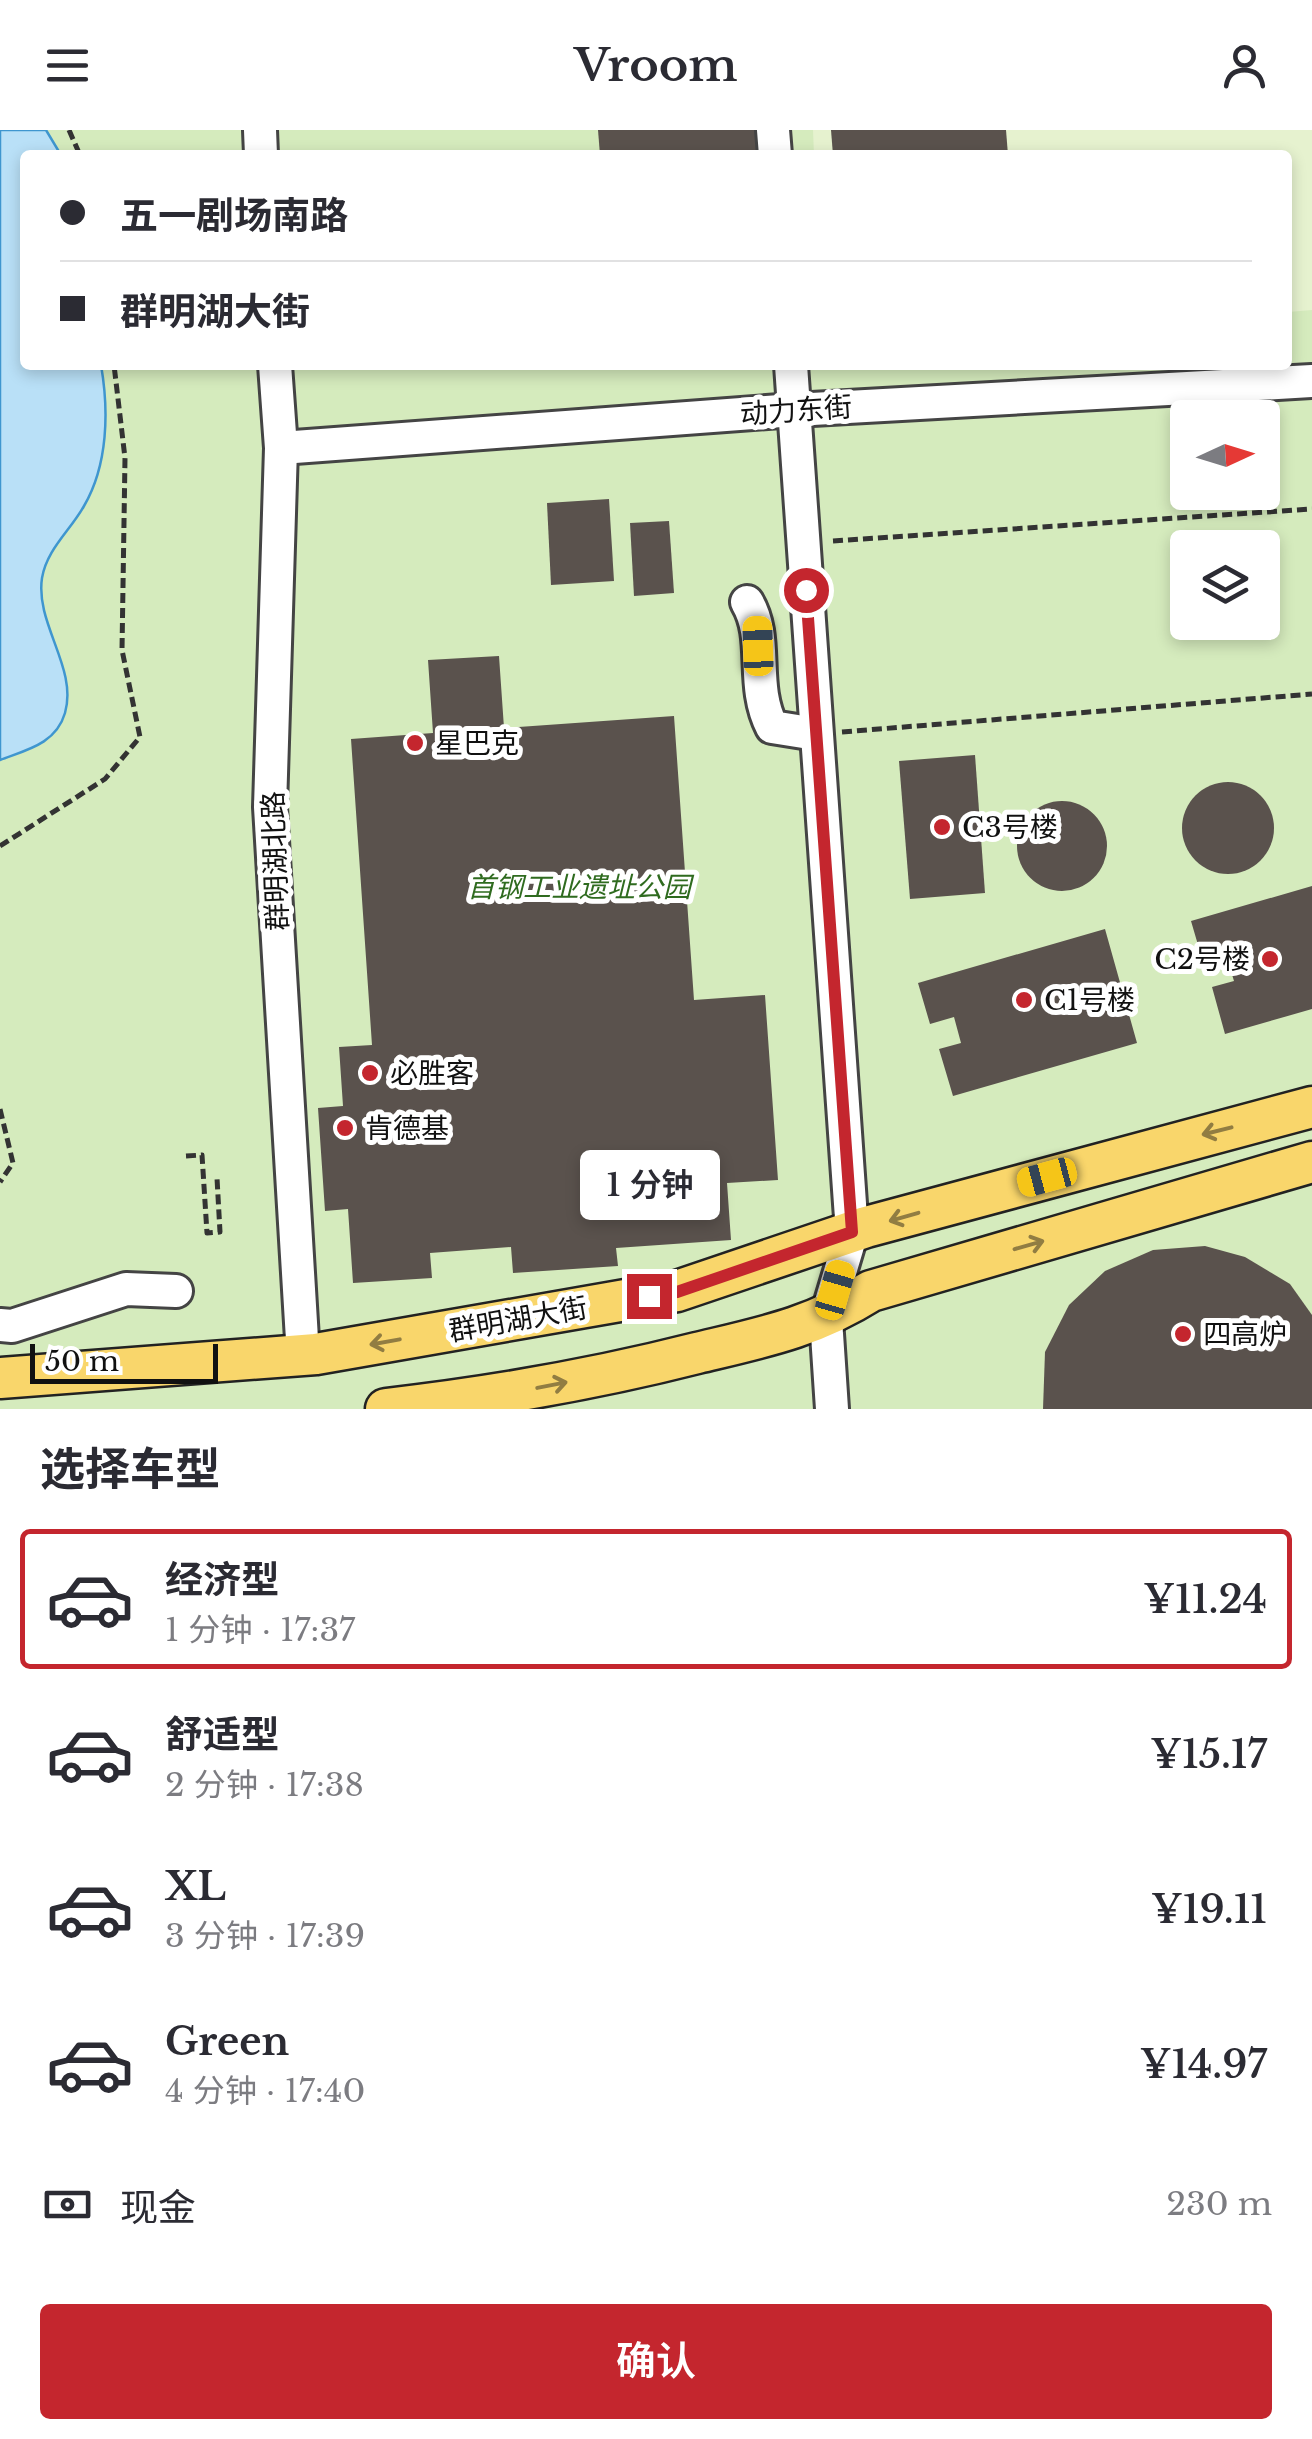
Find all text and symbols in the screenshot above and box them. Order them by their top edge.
text: Vroom [574,37,738,93]
icon: menu [40,38,95,93]
icon: person [1217,38,1272,93]
text: 五一剧场南路 [120,192,348,239]
text: 群明湖大街 [120,288,310,335]
street label: 动力东街 [739,389,853,432]
north arrow [1170,400,1280,510]
map controls [1170,400,1280,640]
button: layers [1170,530,1280,640]
route start [784,568,829,613]
car [742,615,774,677]
place label: 星巴克 [435,726,519,761]
marker: 星巴克 [404,732,426,754]
street label: 群明湖北路 [256,790,295,932]
place label: C3号楼 [962,810,1058,845]
marker: C3号楼 [931,816,953,838]
park label: 首钢工业遗址公园 [467,870,695,905]
place label: C2号楼 [1154,942,1250,977]
marker: C2号楼 [1259,948,1281,970]
place label: C1号楼 [1044,983,1135,1018]
marker: C1号楼 [1013,989,1035,1011]
place label: 必胜客 [390,1056,474,1091]
marker: 必胜客 [359,1062,381,1084]
place label: 肯德基 [365,1111,449,1146]
marker: 肯德基 [334,1117,356,1139]
one-way arrow [1202,1123,1234,1141]
callout: 1 分钟 [579,1151,719,1221]
car [1014,1155,1080,1199]
text: 1 分钟 [607,1165,693,1205]
one-way arrow [889,1208,920,1227]
one-way arrow [1013,1235,1044,1253]
car [812,1257,858,1323]
route end [627,1274,672,1319]
street label: 群明湖大街 [446,1290,590,1349]
place label: 四高炉 [1203,1317,1287,1352]
marker: 四高炉 [1172,1323,1194,1345]
one-way arrow [370,1333,402,1352]
scale bar [30,1339,218,1384]
text: 50 m [45,1344,119,1379]
one-way arrow [535,1374,567,1393]
text: 选择车型 [40,1441,220,1497]
icon: car [45,1554,135,1644]
text: 经济型 [165,1556,279,1603]
text: ¥11.24 [1143,1576,1267,1623]
text: 1 分钟 · 17:37 [165,1610,355,1650]
icon: car [45,1709,135,1799]
text: 舒适型 [165,1711,279,1758]
text: ¥15.17 [1150,1731,1267,1778]
text: 2 分钟 · 17:38 [165,1765,364,1805]
text: XL [165,1863,226,1910]
icon: car [45,1864,135,1954]
text: ¥19.11 [1151,1886,1267,1933]
text: 3 分钟 · 17:39 [165,1916,365,1956]
text: Green [165,2018,289,2065]
icon: car [45,2019,135,2109]
text: ¥14.97 [1140,2041,1267,2088]
text: 4 分钟 · 17:40 [165,2071,365,2111]
icon: cash [40,2177,95,2232]
text: 现金 [120,2184,196,2231]
text: 230 m [1166,2184,1272,2224]
button: 确认 [40,2304,1272,2419]

